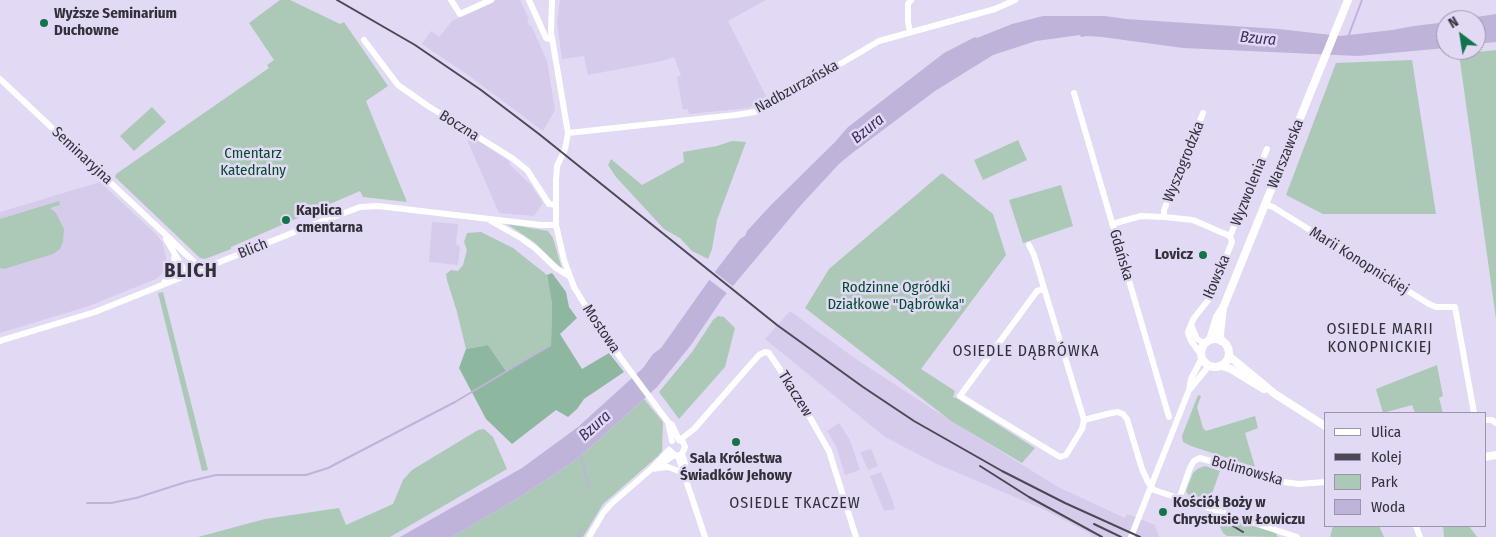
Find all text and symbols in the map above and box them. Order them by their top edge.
place label: Wyższe Seminarium Duchowne [54,5,177,40]
north arrow [1436,10,1486,60]
text: N [1446,13,1461,32]
marker: Wyższe Seminarium Duchowne [38,17,50,29]
water label: Bzura [1239,28,1277,50]
street label: Nadbzurzańska [752,57,842,117]
street label: Boczna [436,107,482,145]
water label: Bzura [848,110,888,148]
street label: Warszawska [1264,117,1308,191]
street label: Wyszogrodzka [1160,119,1208,205]
street label: Seminaryjna [48,123,116,189]
park label: Cmentarz Katedralny [220,145,286,180]
street label: Wyzwolenia [1227,155,1271,229]
place label: Kaplica cmentarna [296,202,363,237]
marker: Kaplica cmentarna [280,214,292,226]
street label: Marii Konopnickiej [1306,223,1412,299]
street label: Gdańska [1105,227,1137,283]
street label: Blich [236,235,270,263]
place label: Lovicz [1155,246,1193,264]
marker: Lovicz [1197,249,1209,261]
street label: Iłowska [1200,252,1234,302]
district label: BLICH [164,259,218,283]
park label: Rodzinne Ogródki Działkowe "Dąbrówka" [827,279,965,314]
street label: Mostowa [578,301,624,357]
district label: OSIEDLE MARII KONOPNICKIEJ [1325,320,1435,358]
district label: OSIEDLE DĄBRÓWKA [950,342,1102,362]
street label: Tkaczew [774,368,816,420]
water label: Bzura [575,407,615,445]
legend [1324,412,1486,527]
text: Ulica [1371,423,1401,441]
marker: Sala Królestwa Świadków Jehowy [730,436,742,448]
text: Kolej [1371,448,1402,466]
place label: Sala Królestwa Świadków Jehowy [680,450,792,485]
street label: Bolimowska [1209,452,1285,490]
text: Park [1371,473,1398,491]
district label: OSIEDLE TKACZEW [727,494,863,514]
place label: Kościół Boży w Chrystusie w Łowiczu [1173,494,1305,529]
text: Woda [1371,498,1405,516]
marker: Kościół Boży w Chrystusie w Łowiczu [1157,506,1169,518]

